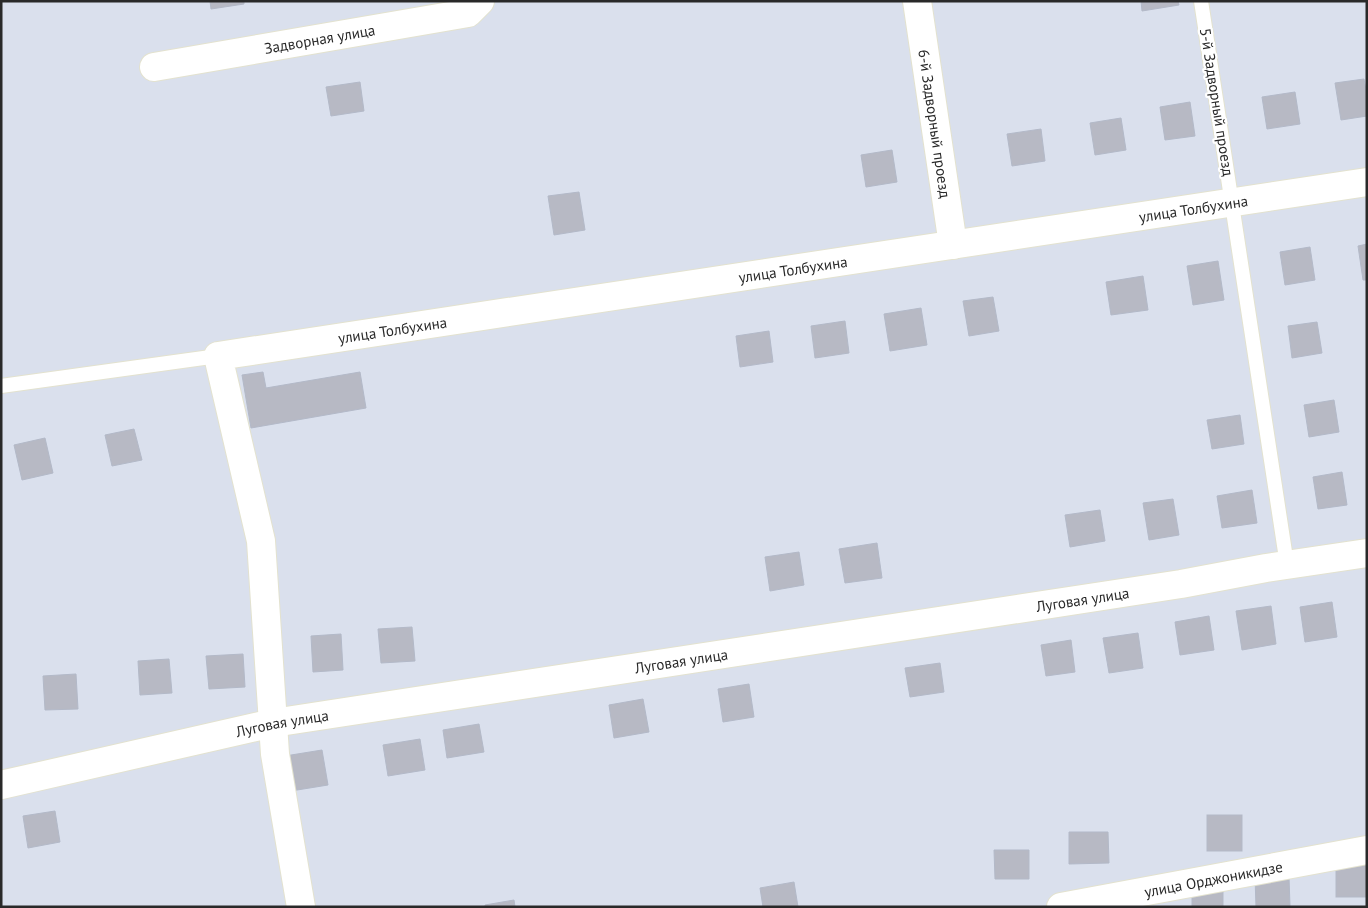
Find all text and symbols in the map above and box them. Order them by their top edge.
street label: Задворная улица [263,20,377,57]
street label: 5-й Задворный проезд [1196,27,1238,177]
street label: 6-й Задворный проезд [915,48,955,199]
street label: улица Толбухина [1138,191,1249,226]
street label: улица Толбухина [737,251,849,287]
street label: улица Толбухина [337,312,448,347]
street label: Луговая улица [1034,583,1131,616]
street label: Луговая улица [632,644,729,677]
street label: Луговая улица [233,705,330,741]
street label: улица Орджоникидзе [1143,856,1284,901]

